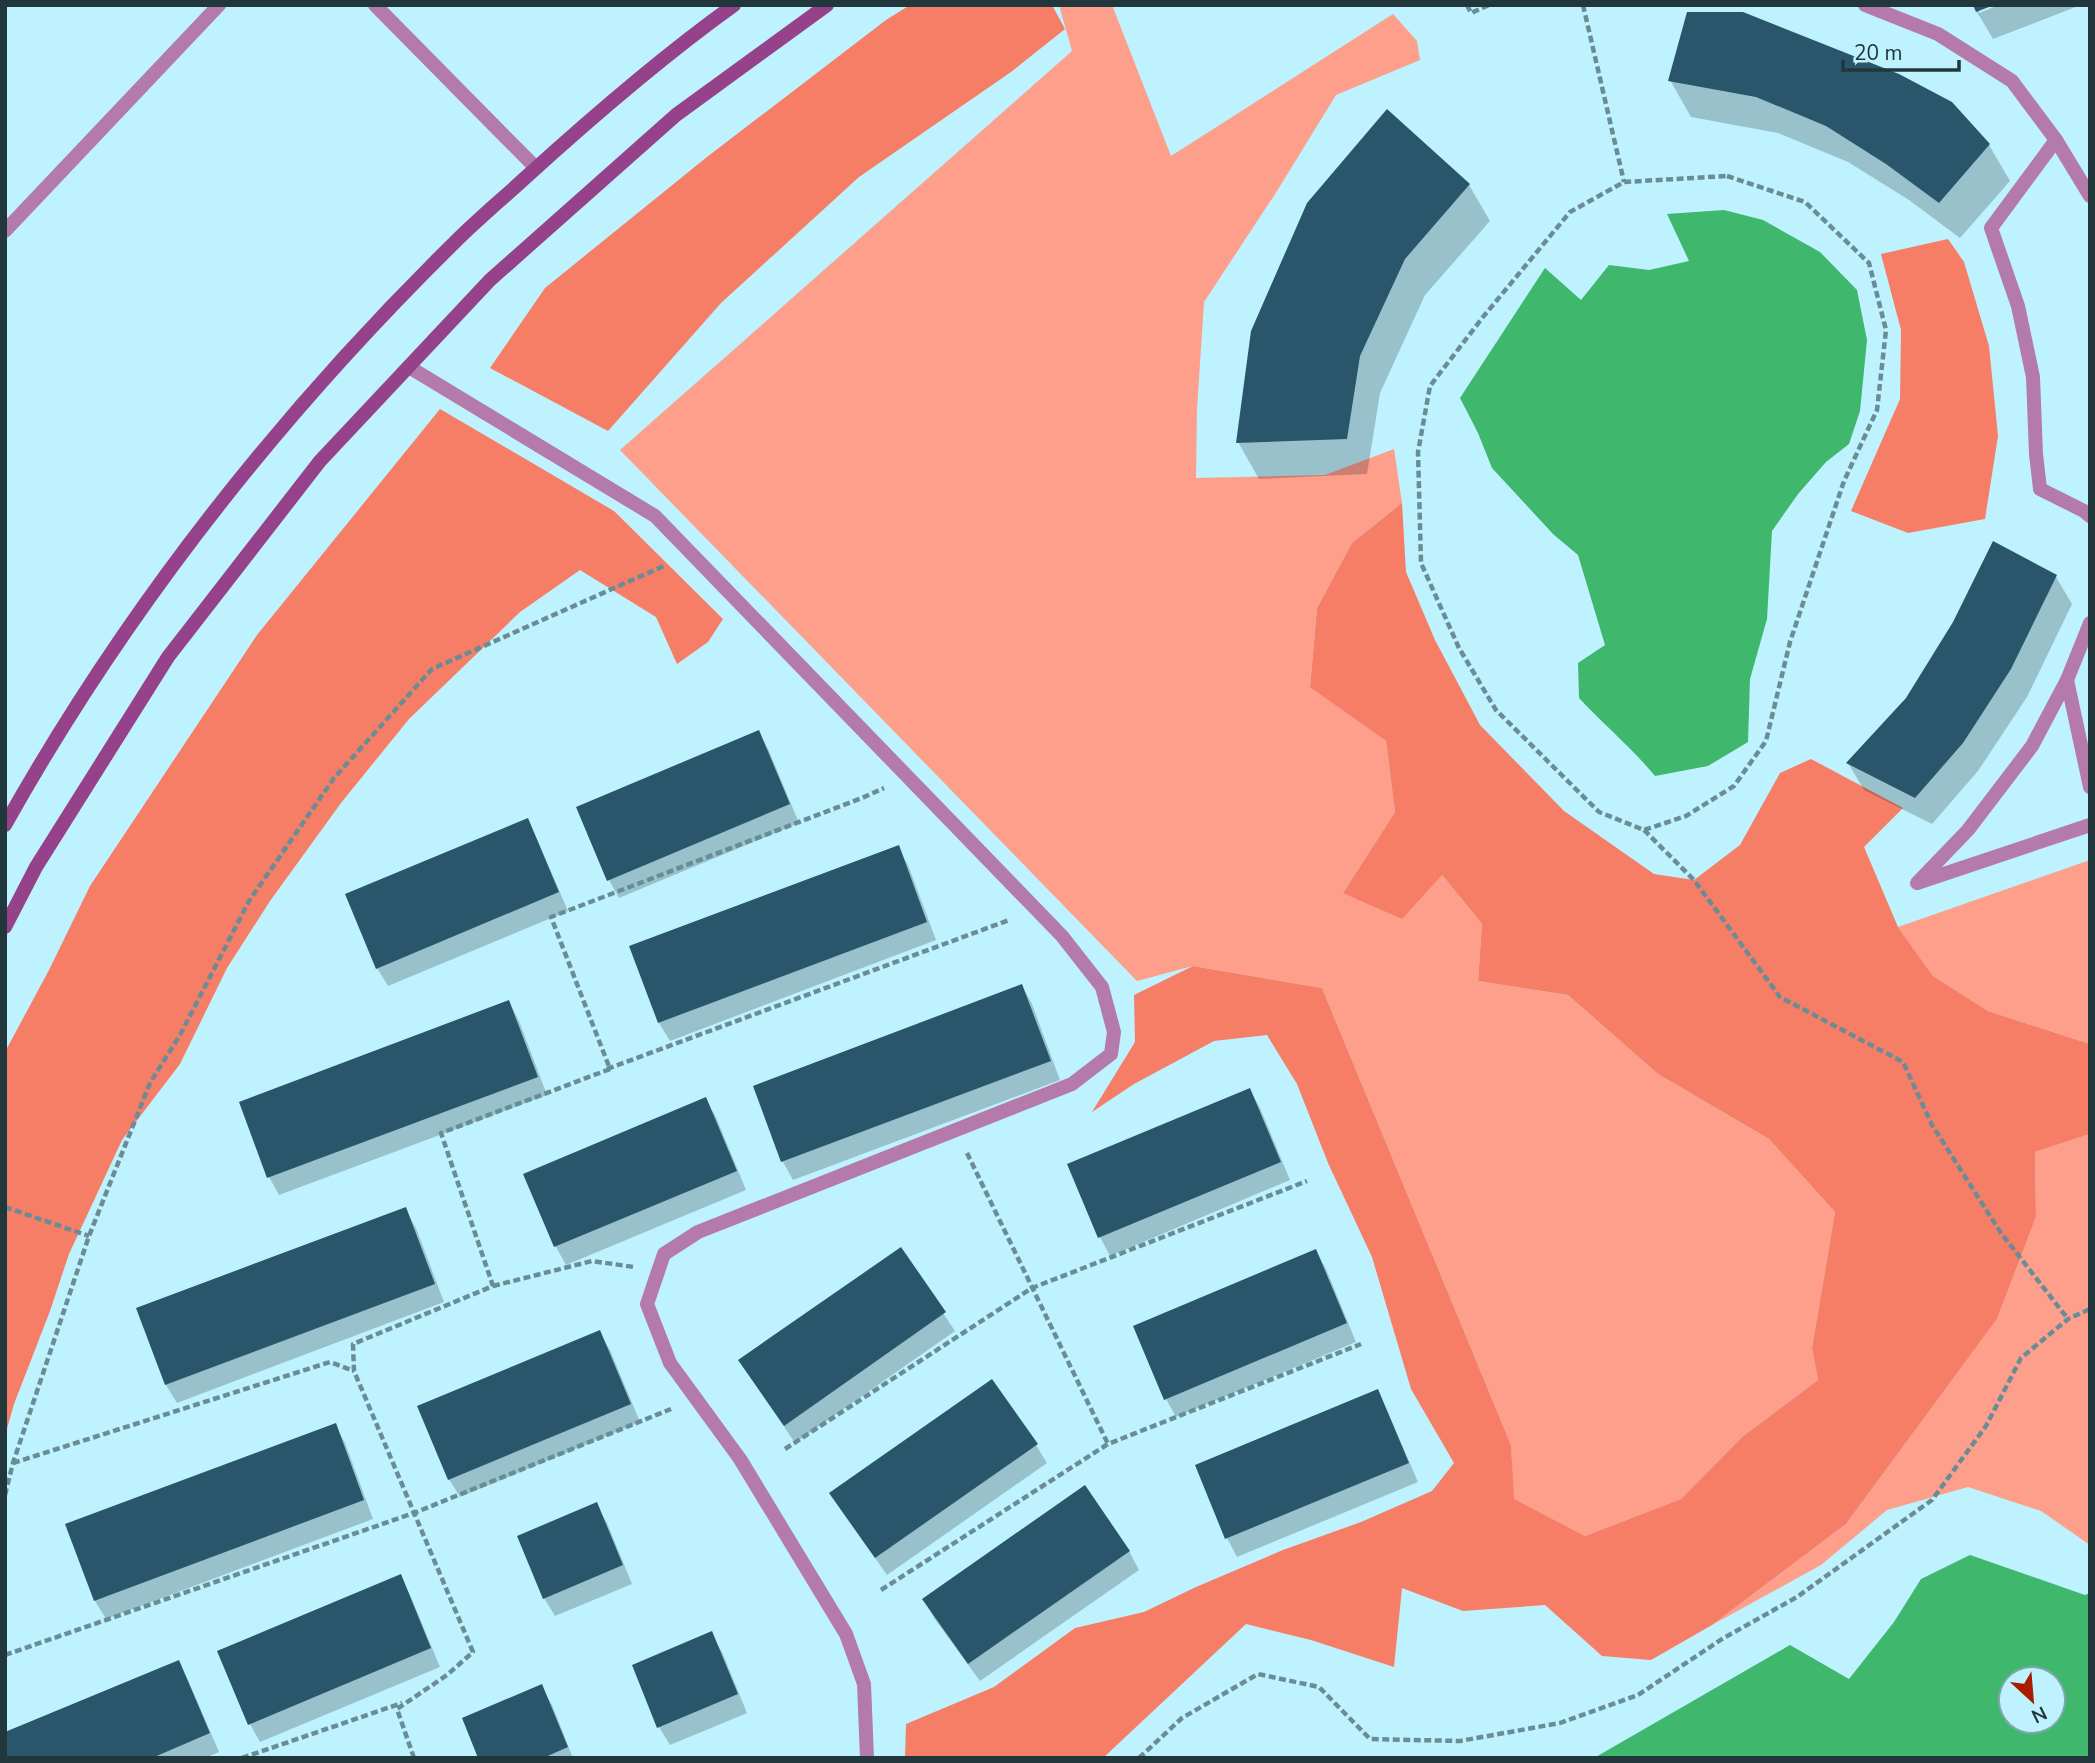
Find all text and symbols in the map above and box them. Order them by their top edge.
scale bar [1843,28,1958,72]
text: 20 m [1854,39,1903,67]
north arrow [1997,1665,2067,1735]
text: N [2027,1700,2051,1729]

